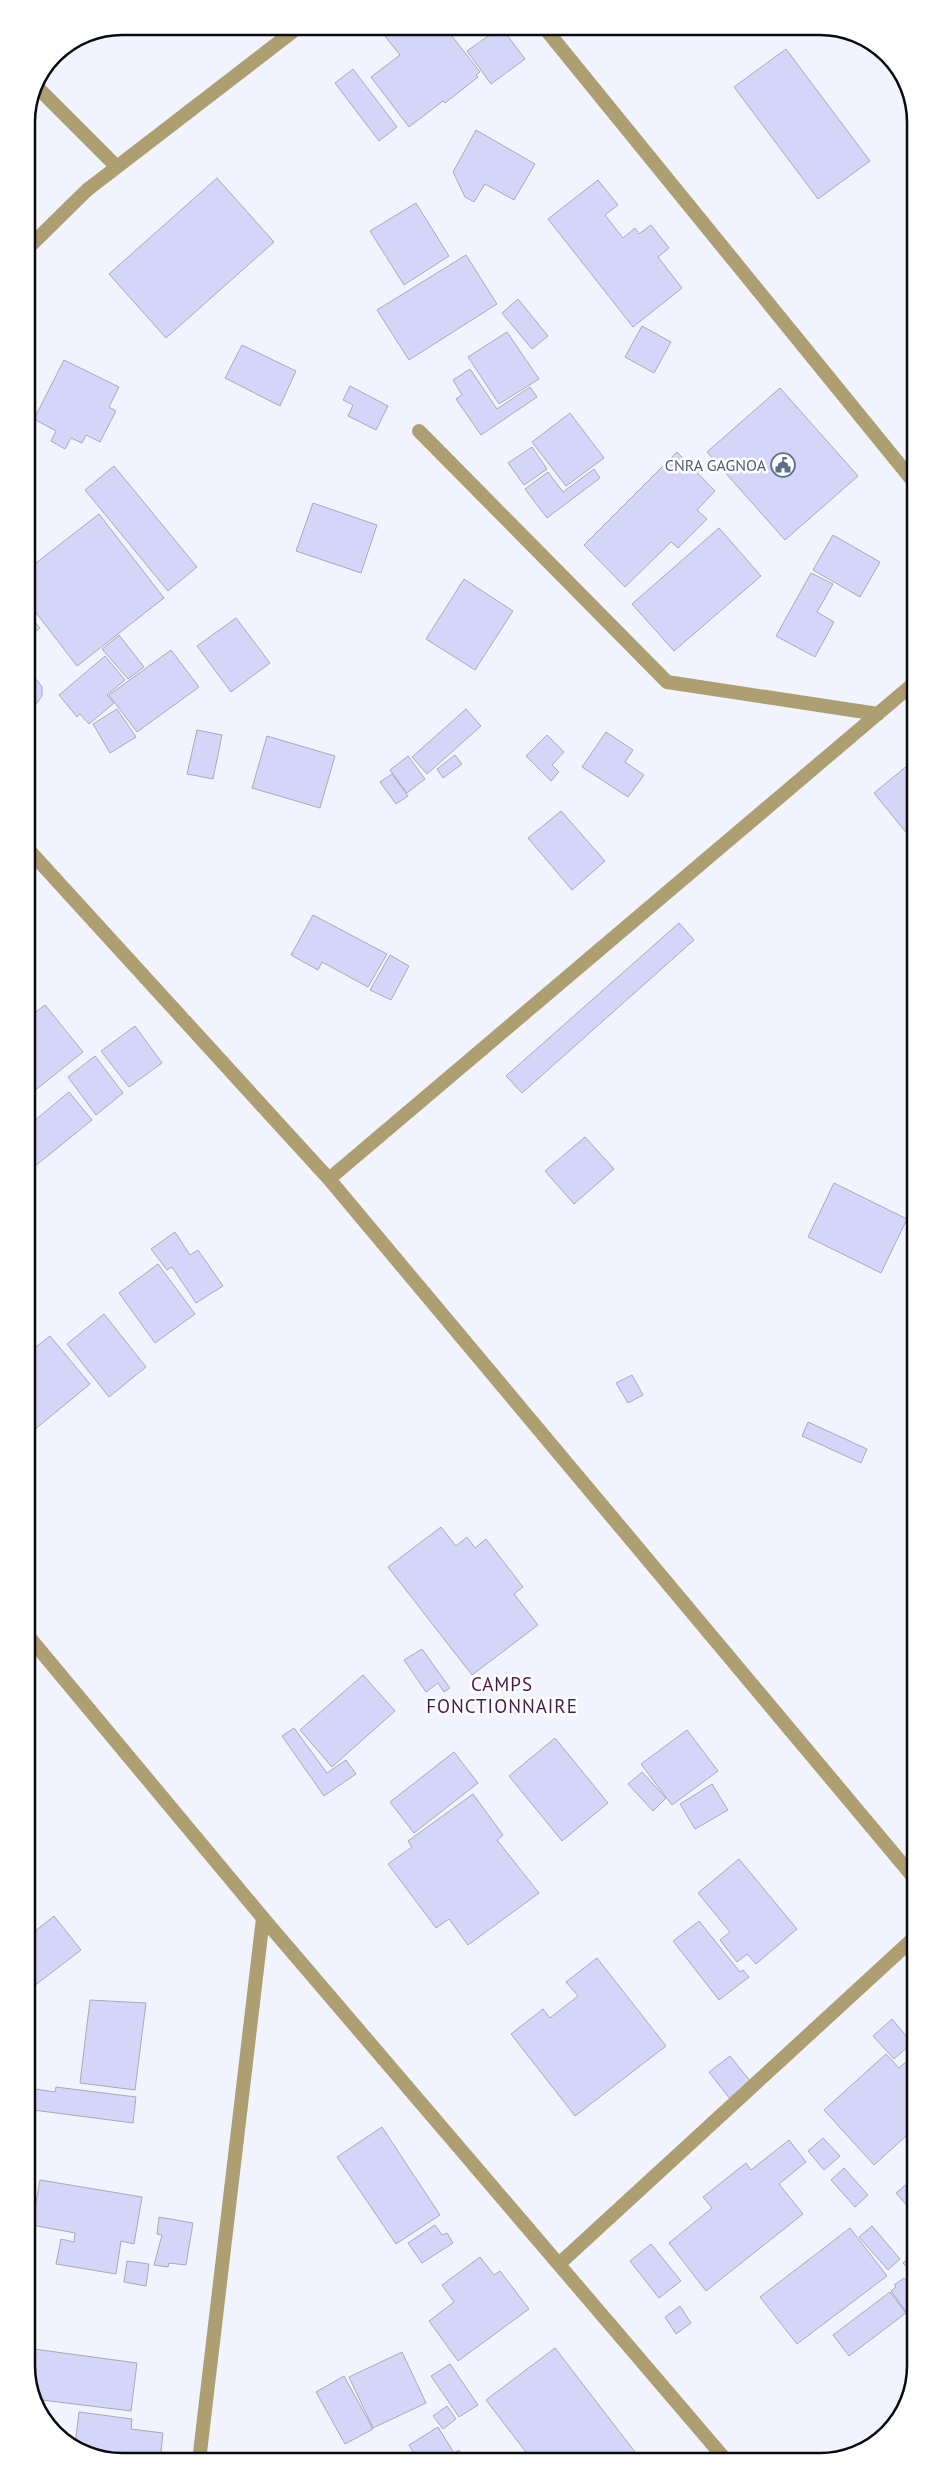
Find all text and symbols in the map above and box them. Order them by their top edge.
public building icon: CNRA GAGNOA [770,452,796,478]
place label: CNRA GAGNOA [665,455,767,475]
district label: CAMPS FONCTIONNAIRE [426,1672,578,1718]

